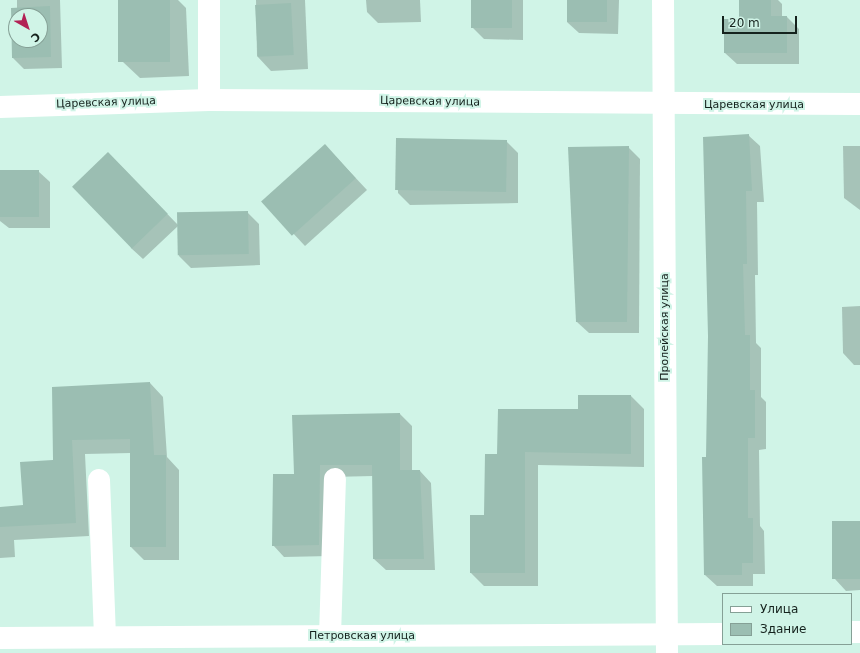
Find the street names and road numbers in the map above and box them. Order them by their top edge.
street label: Царевская улица [56,95,156,111]
street label: Царевская улица [380,95,480,109]
street label: Царевская улица [704,98,804,112]
street label: Пролейская улица [658,273,672,381]
street label: Петровская улица [309,629,415,643]

